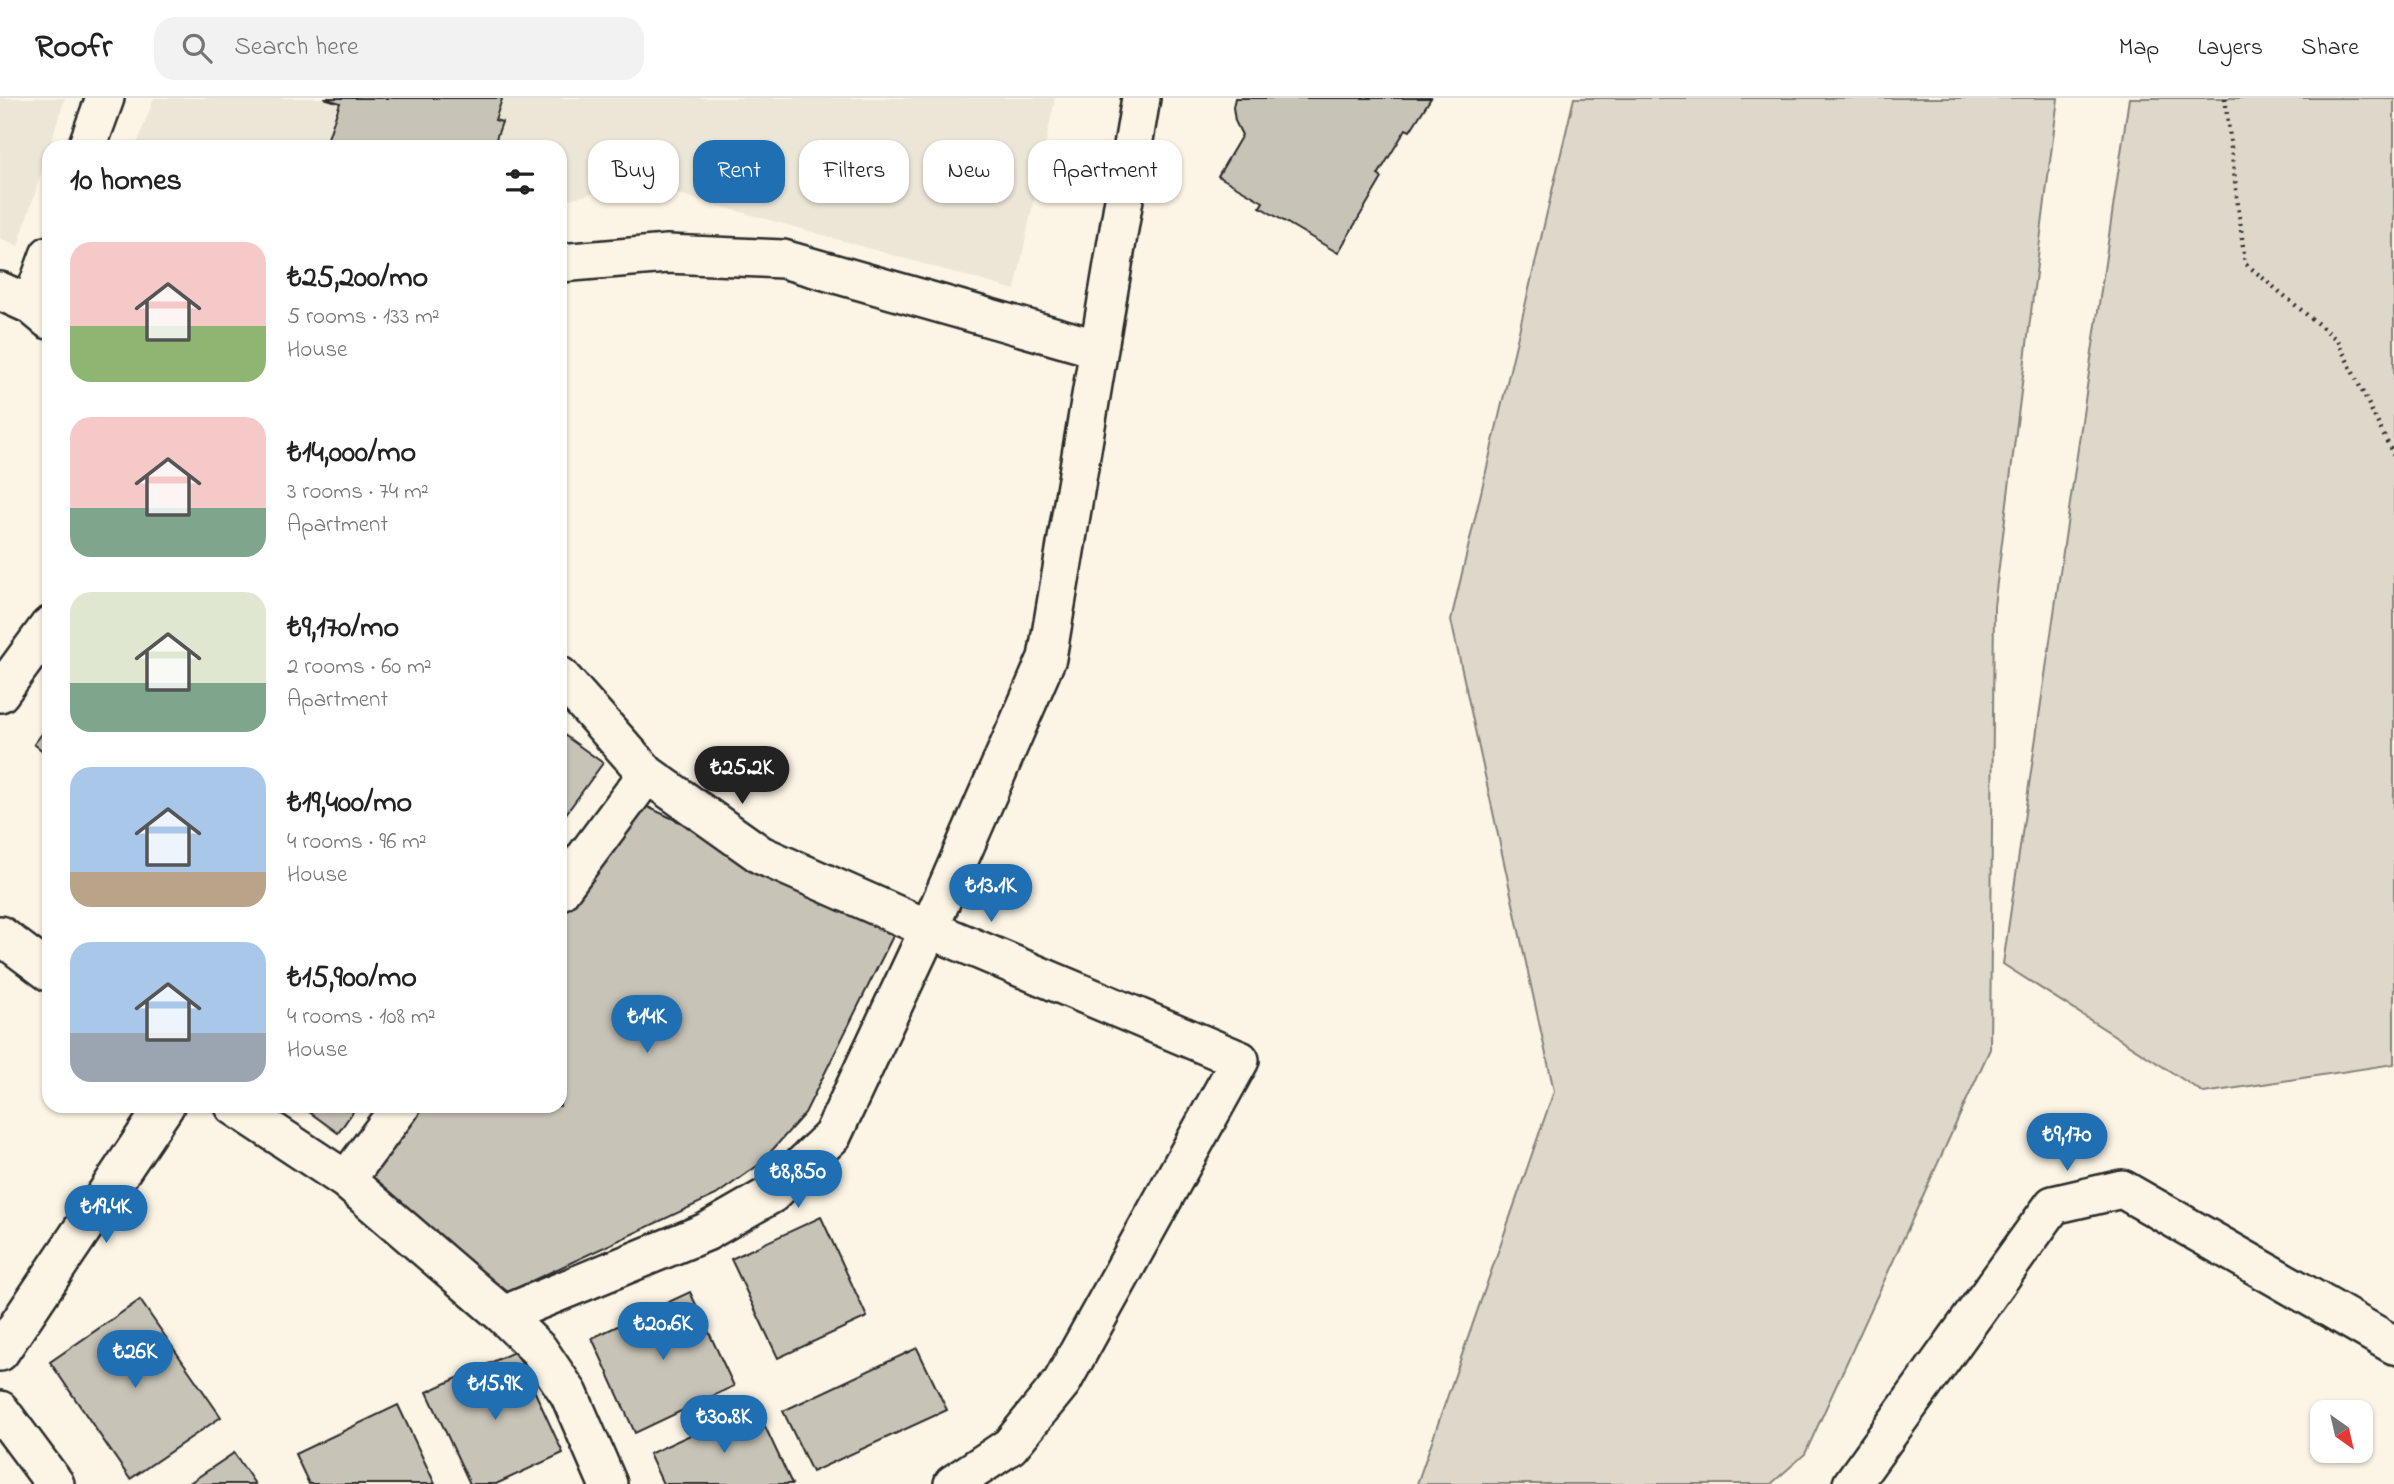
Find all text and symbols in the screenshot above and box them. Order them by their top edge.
search box [154,17,644,80]
text: Roofr [35,24,112,72]
icon: search [178,29,216,67]
text: Search here [234,29,359,67]
text: Map [2119,31,2159,66]
text: Layers [2197,31,2263,66]
text: Share [2301,31,2359,66]
chip: Buy [588,140,679,203]
chip: Rent [693,140,785,203]
chip: Filters [799,140,909,203]
chip: New [923,140,1014,203]
chip: Apartment [1028,140,1182,203]
text: 10 homes [70,160,182,204]
icon: filters [501,163,539,201]
text: ₺25,200/mo [287,257,428,301]
icon: home [126,270,210,354]
text: 5 rooms · 133 m² [287,301,440,334]
text: House [287,334,347,367]
text: ₺14,000/mo [287,432,416,476]
icon: home [126,445,210,529]
text: 3 rooms · 74 m² [287,476,429,509]
text: Apartment [287,509,388,542]
text: ₺9,170/mo [287,607,399,651]
icon: home [126,620,210,704]
text: 2 rooms · 60 m² [287,651,432,684]
text: Apartment [287,684,388,717]
pin: ₺25.2K [685,746,799,806]
text: ₺25.2K [710,752,774,785]
text: ₺19,400/mo [287,782,412,826]
icon: home [126,795,210,879]
text: 4 rooms · 96 m² [287,826,427,859]
text: House [287,859,347,892]
pin: ₺13.1K [934,864,1048,924]
text: ₺13.1K [965,870,1017,903]
text: ₺15,900/mo [287,957,417,1001]
icon: home [126,970,210,1054]
pin: ₺14K [606,996,688,1055]
text: 4 rooms · 108 m² [287,1001,436,1034]
text: ₺14K [627,1001,667,1034]
text: House [287,1034,347,1067]
pin: ₺9,170 [2010,1114,2124,1173]
text: ₺9,170 [2042,1119,2092,1152]
pin: ₺8,850 [741,1150,855,1210]
text: ₺8,850 [770,1156,826,1189]
pin: ₺19.4K [49,1186,163,1245]
text: ₺19.4K [80,1191,132,1224]
pin: ₺20.6K [606,1302,720,1362]
text: ₺20.6K [634,1308,692,1341]
pin: ₺26K [94,1330,176,1390]
text: ₺26K [113,1336,157,1369]
pin: ₺15.9K [438,1362,552,1422]
text: ₺15.9K [468,1368,522,1401]
pin: ₺30.8K [667,1396,781,1455]
north arrow [2310,1400,2373,1463]
map controls [2310,1400,2373,1463]
text: ₺30.8K [696,1401,752,1434]

